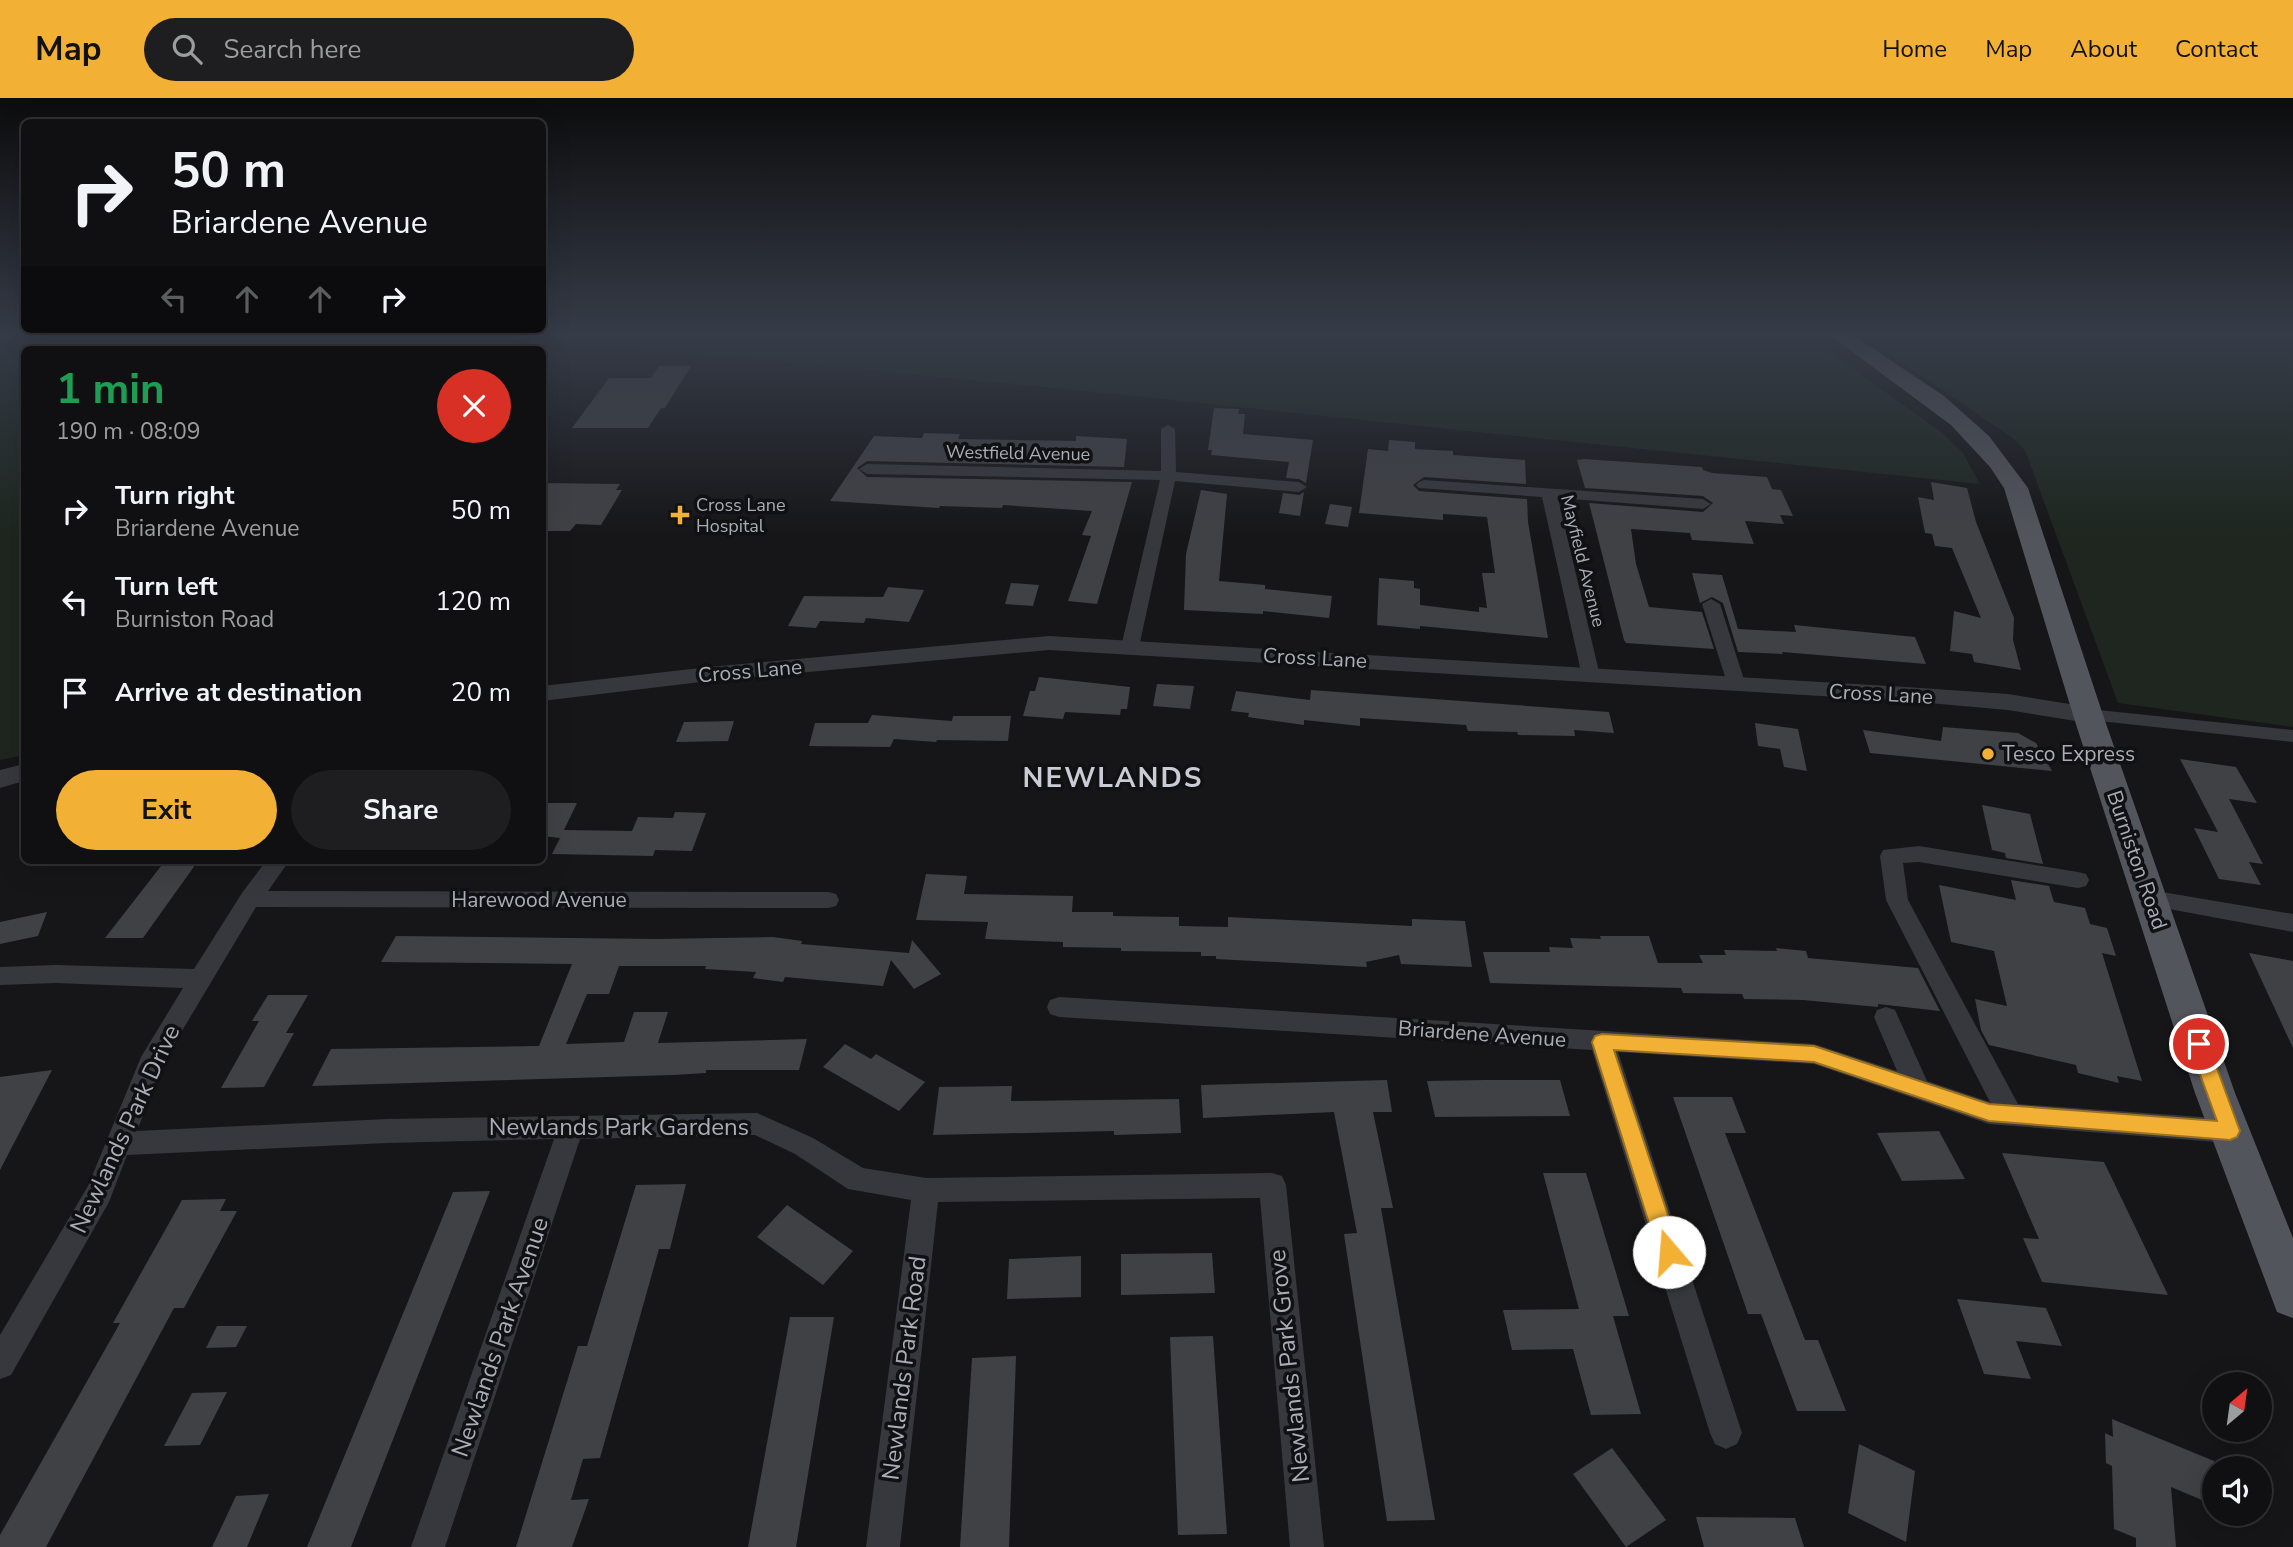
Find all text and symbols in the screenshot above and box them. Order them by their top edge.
search box [144,18,634,81]
text: Map [35,27,102,72]
icon: search [168,30,206,68]
text: Search here [224,32,361,67]
text: Home [1882,33,1947,65]
text: Map [1985,33,2032,65]
text: About [2070,33,2137,65]
text: Contact [2175,33,2258,65]
text: 50 m [171,137,286,204]
icon: right [56,147,147,238]
text: Briardene Avenue [171,201,428,244]
icon: left [155,280,193,318]
icon: ahead [228,280,266,318]
icon: ahead [301,280,339,318]
icon: right [374,280,412,318]
text: 1 min [56,361,165,418]
button: close [437,369,511,443]
text: 190 m · 08:09 [56,416,201,447]
street label: Westfield Avenue [946,440,1090,466]
text: Turn right [115,478,234,513]
icon: right [56,492,94,530]
street label: Mayfield Avenue [1555,492,1611,630]
text: 50 m [451,493,511,528]
place label: Cross Lane Hospital [696,493,786,538]
marker: Cross Lane Hospital [670,505,690,525]
text: Briardene Avenue [115,513,300,544]
text: Turn left [115,569,218,604]
icon: left [56,583,94,621]
text: 120 m [435,584,511,619]
text: Burniston Road [115,604,274,635]
street label: Cross Lane [1262,641,1368,675]
street label: Cross Lane [697,653,803,689]
icon: arrive [56,674,94,712]
text: Arrive at destination [115,675,362,710]
text: 20 m [451,675,511,710]
street label: Cross Lane [1828,677,1934,711]
place label: Tesco Express [2002,740,2135,768]
marker: Tesco Express [1980,746,1996,762]
district label: NEWLANDS [1023,759,1203,797]
button: Exit [56,770,277,850]
button: Share [291,770,511,850]
street label: Burniston Road [2100,787,2174,933]
street label: Harewood Avenue [451,886,627,914]
street label: Briardene Avenue [1397,1014,1567,1054]
pin [2169,1014,2229,1074]
street label: Newlands Park Drive [63,1019,187,1239]
icon: arrive [2180,1025,2218,1063]
street label: Newlands Park Gardens [489,1111,749,1143]
street label: Newlands Park Avenue [444,1213,556,1461]
position arrow [1632,1215,1706,1289]
street label: Newlands Park Grove [1261,1248,1317,1484]
street label: Newlands Park Road [874,1254,934,1482]
north arrow [2202,1372,2272,1442]
map controls [2202,1372,2272,1526]
button: sound [2202,1456,2272,1526]

